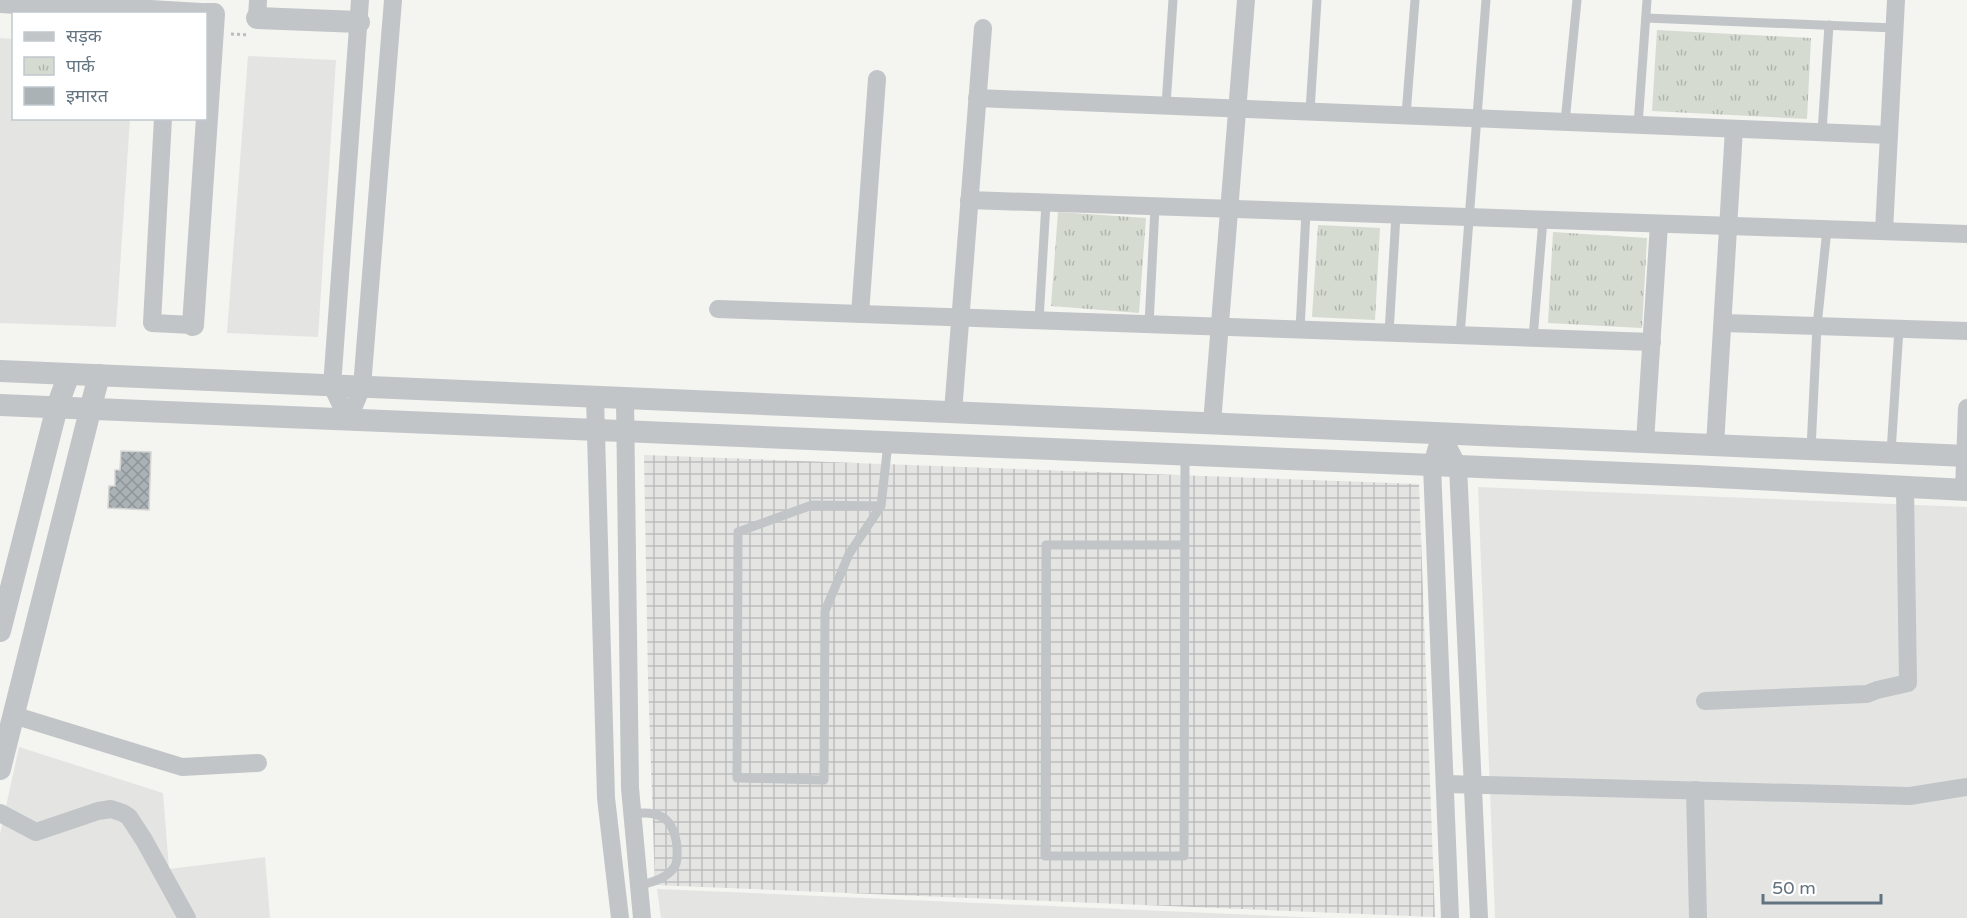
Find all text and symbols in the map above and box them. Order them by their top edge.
legend [12,12,207,120]
text: सड़क [66,25,103,47]
text: पार्क [66,55,96,77]
text: इमारत [66,85,109,107]
scale bar [1763,867,1882,905]
text: 50 m [1772,877,1816,899]

